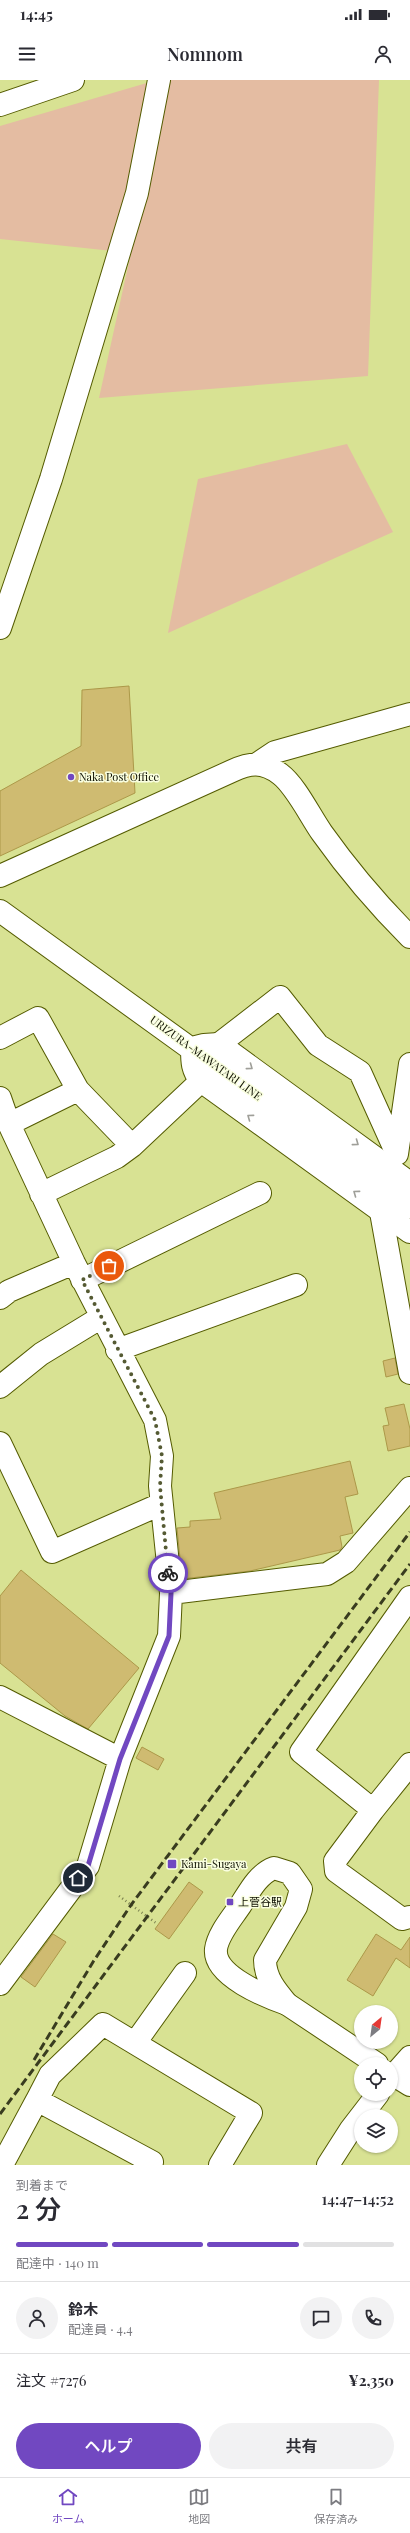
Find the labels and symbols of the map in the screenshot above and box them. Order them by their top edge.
place label: Naka Post Office [79,769,159,784]
marker: Naka Post Office [66,772,76,782]
street label: URIZURA-MAWATARI LINE [147,1012,266,1103]
one-way arrow [246,1062,253,1069]
one-way arrow [248,1115,255,1122]
one-way arrow [351,1138,358,1145]
one-way arrow [353,1191,360,1198]
pin [92,1249,126,1283]
courier [148,1553,188,1593]
place label: Kami-Sugaya [181,1856,247,1871]
marker: Kami-Sugaya [166,1858,178,1870]
pin [61,1861,95,1895]
place label: 上菅谷駅 [238,1894,282,1909]
marker: 上菅谷駅 [225,1897,235,1907]
north arrow [354,2005,398,2049]

